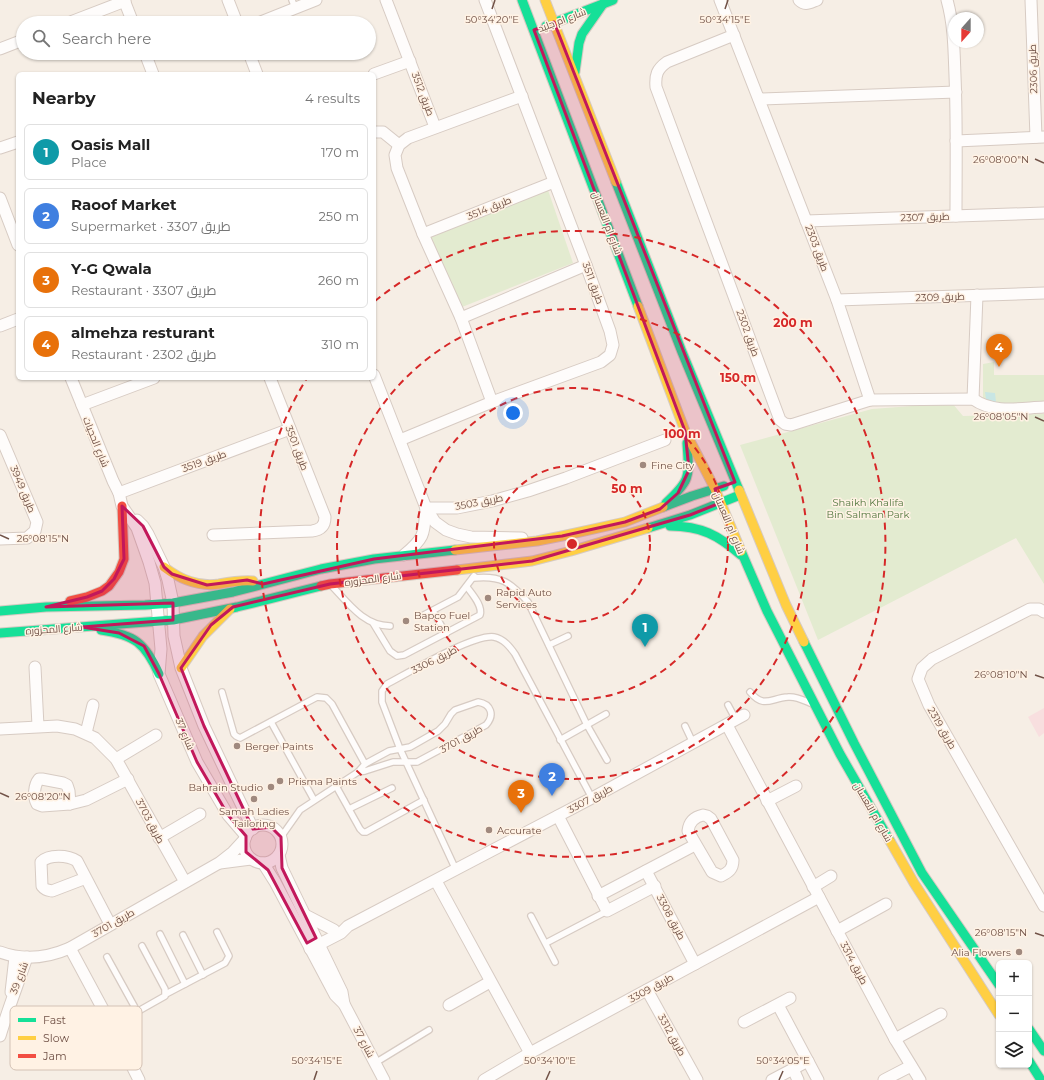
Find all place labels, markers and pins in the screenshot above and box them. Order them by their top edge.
pin: 4 [986,334,1012,367]
place label: Fine City [651,459,695,472]
marker: Fine City [638,460,648,470]
centre of rings [565,537,579,551]
place label: Rapid Auto Services [496,586,552,611]
marker: Rapid Auto Services [483,593,493,603]
place label: Bapco Fuel Station [414,609,470,634]
pin: 1 [632,614,658,647]
marker: Bapco Fuel Station [401,616,411,626]
place label: Berger Paints [245,740,313,753]
marker: Berger Paints [232,741,242,751]
pin: 2 [539,763,565,796]
place label: Prisma Paints [288,775,357,788]
marker: Prisma Paints [275,776,285,786]
pin: 3 [508,780,534,813]
place label: Bahrain Studio [189,781,263,794]
marker: Bahrain Studio [266,782,276,792]
marker: Samah Ladies Tailoring [249,794,259,804]
place label: Samah Ladies Tailoring [219,805,289,830]
place label: Accurate [497,824,541,837]
marker: Accurate [484,825,494,835]
place label: Alia Flowers [951,946,1011,959]
marker: Alia Flowers [1014,947,1024,957]

